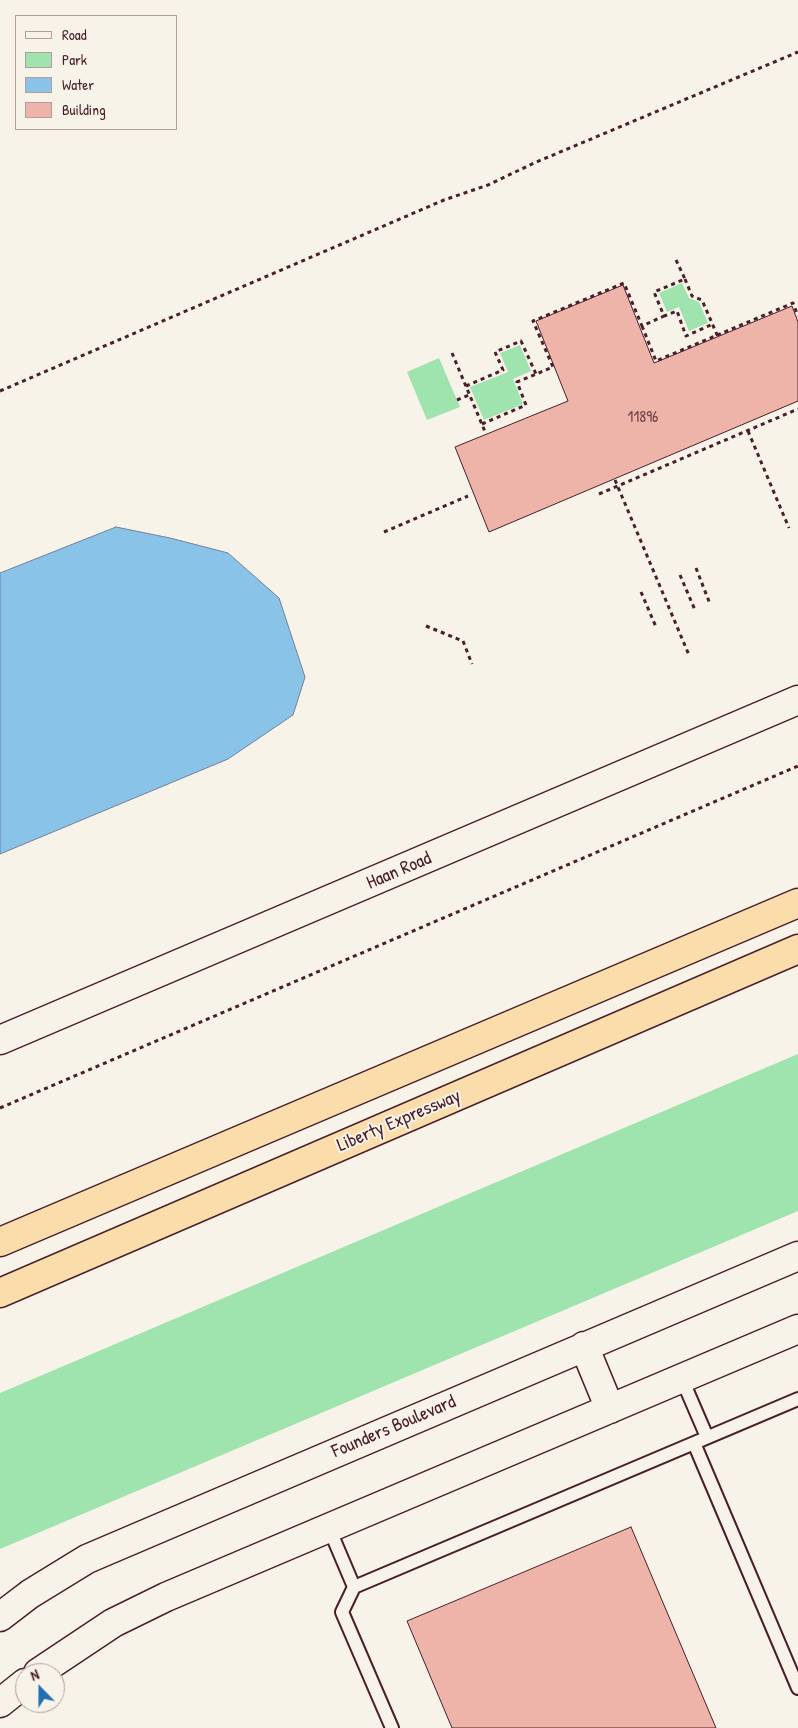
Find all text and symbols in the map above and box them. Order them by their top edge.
legend [15,15,178,130]
text: Road [62,24,87,45]
text: Park [62,49,87,70]
text: Water [62,74,94,95]
text: Building [62,99,106,120]
house number: 11896 [628,408,658,428]
street label: Haan Road [363,847,435,895]
street label: Liberty Expressway [334,1085,464,1157]
street label: Founders Boulevard [329,1391,459,1463]
north arrow [15,1663,65,1713]
text: N [28,1664,42,1685]

